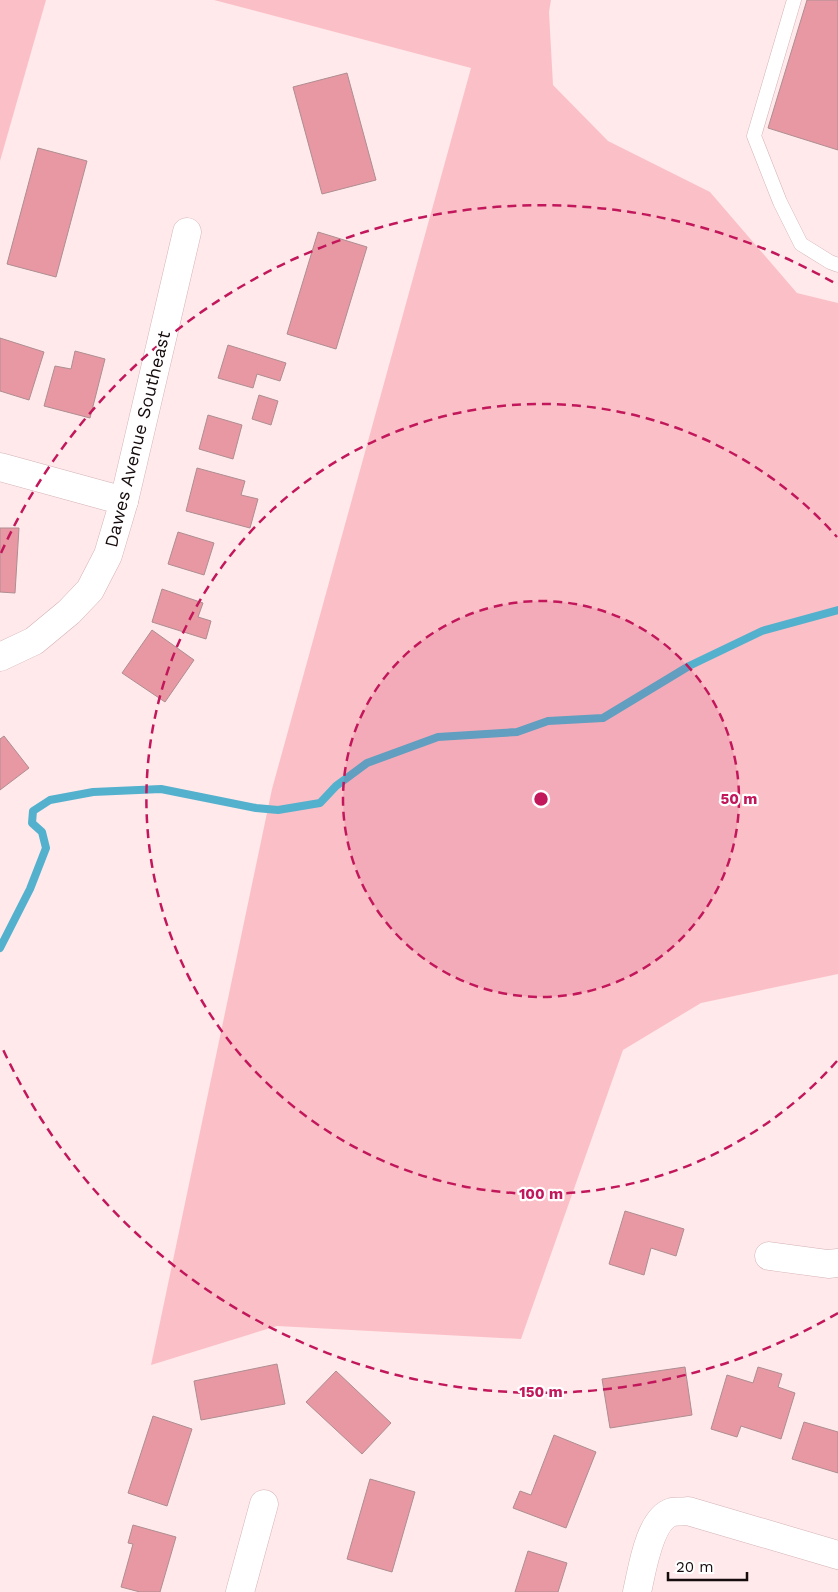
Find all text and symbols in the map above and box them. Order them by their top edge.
street label: Dawes Avenue Southeast [100,328,174,550]
centre of rings [532,790,550,808]
text: 50 m [721,790,757,808]
text: 100 m [519,1185,563,1203]
text: 150 m [519,1383,563,1401]
scale bar [668,1550,747,1582]
text: 20 m [676,1558,714,1576]

